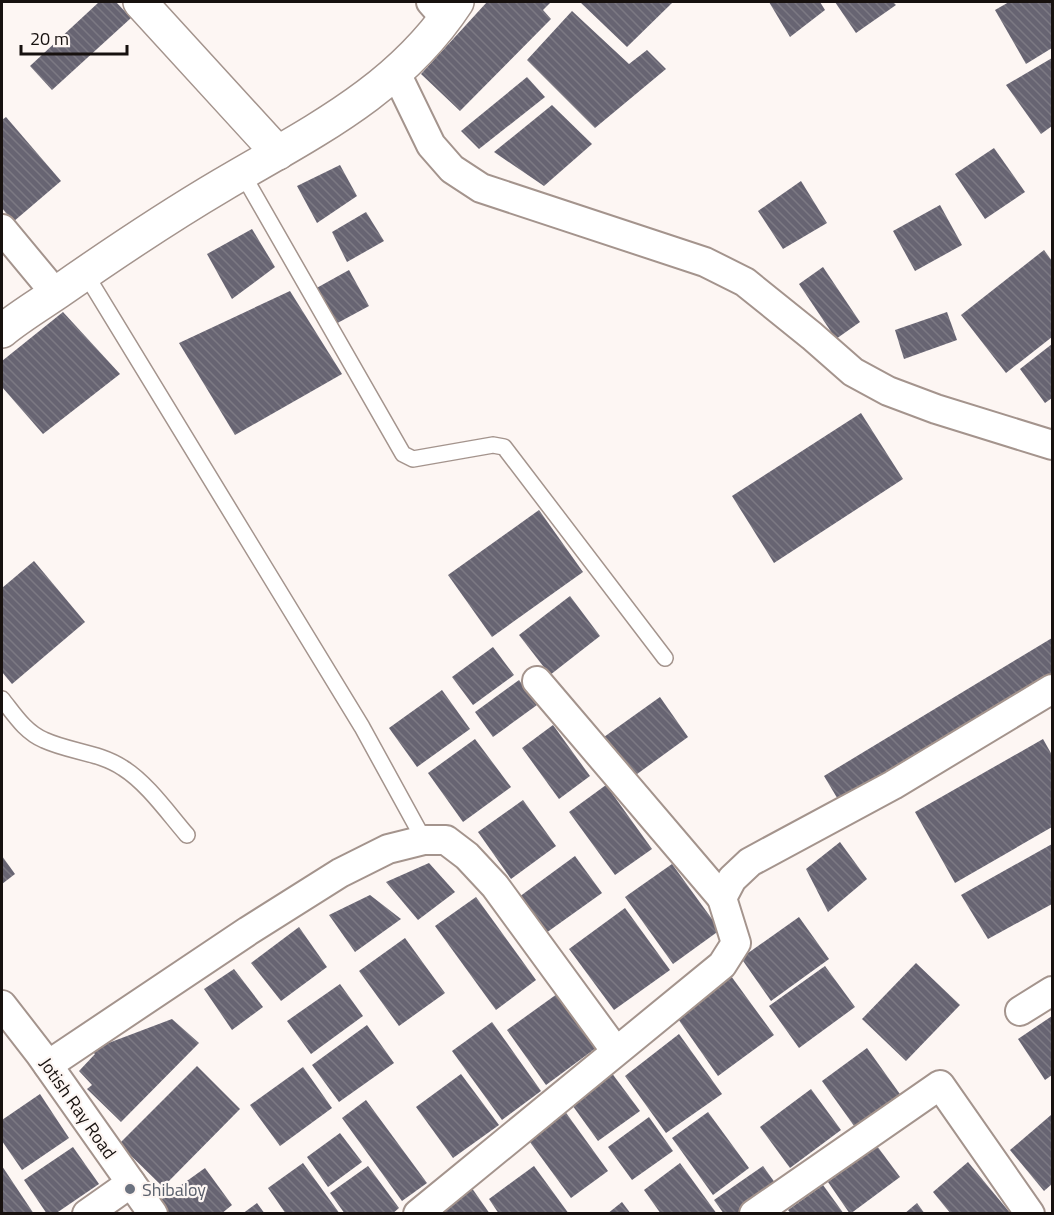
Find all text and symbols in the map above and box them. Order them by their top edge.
scale bar [21,18,128,56]
text: 20 m [30,25,69,52]
street label: Jotish Ray Road [33,1052,123,1164]
place label: Shibaloy [142,1176,206,1203]
marker: Shibaloy [123,1182,137,1196]

